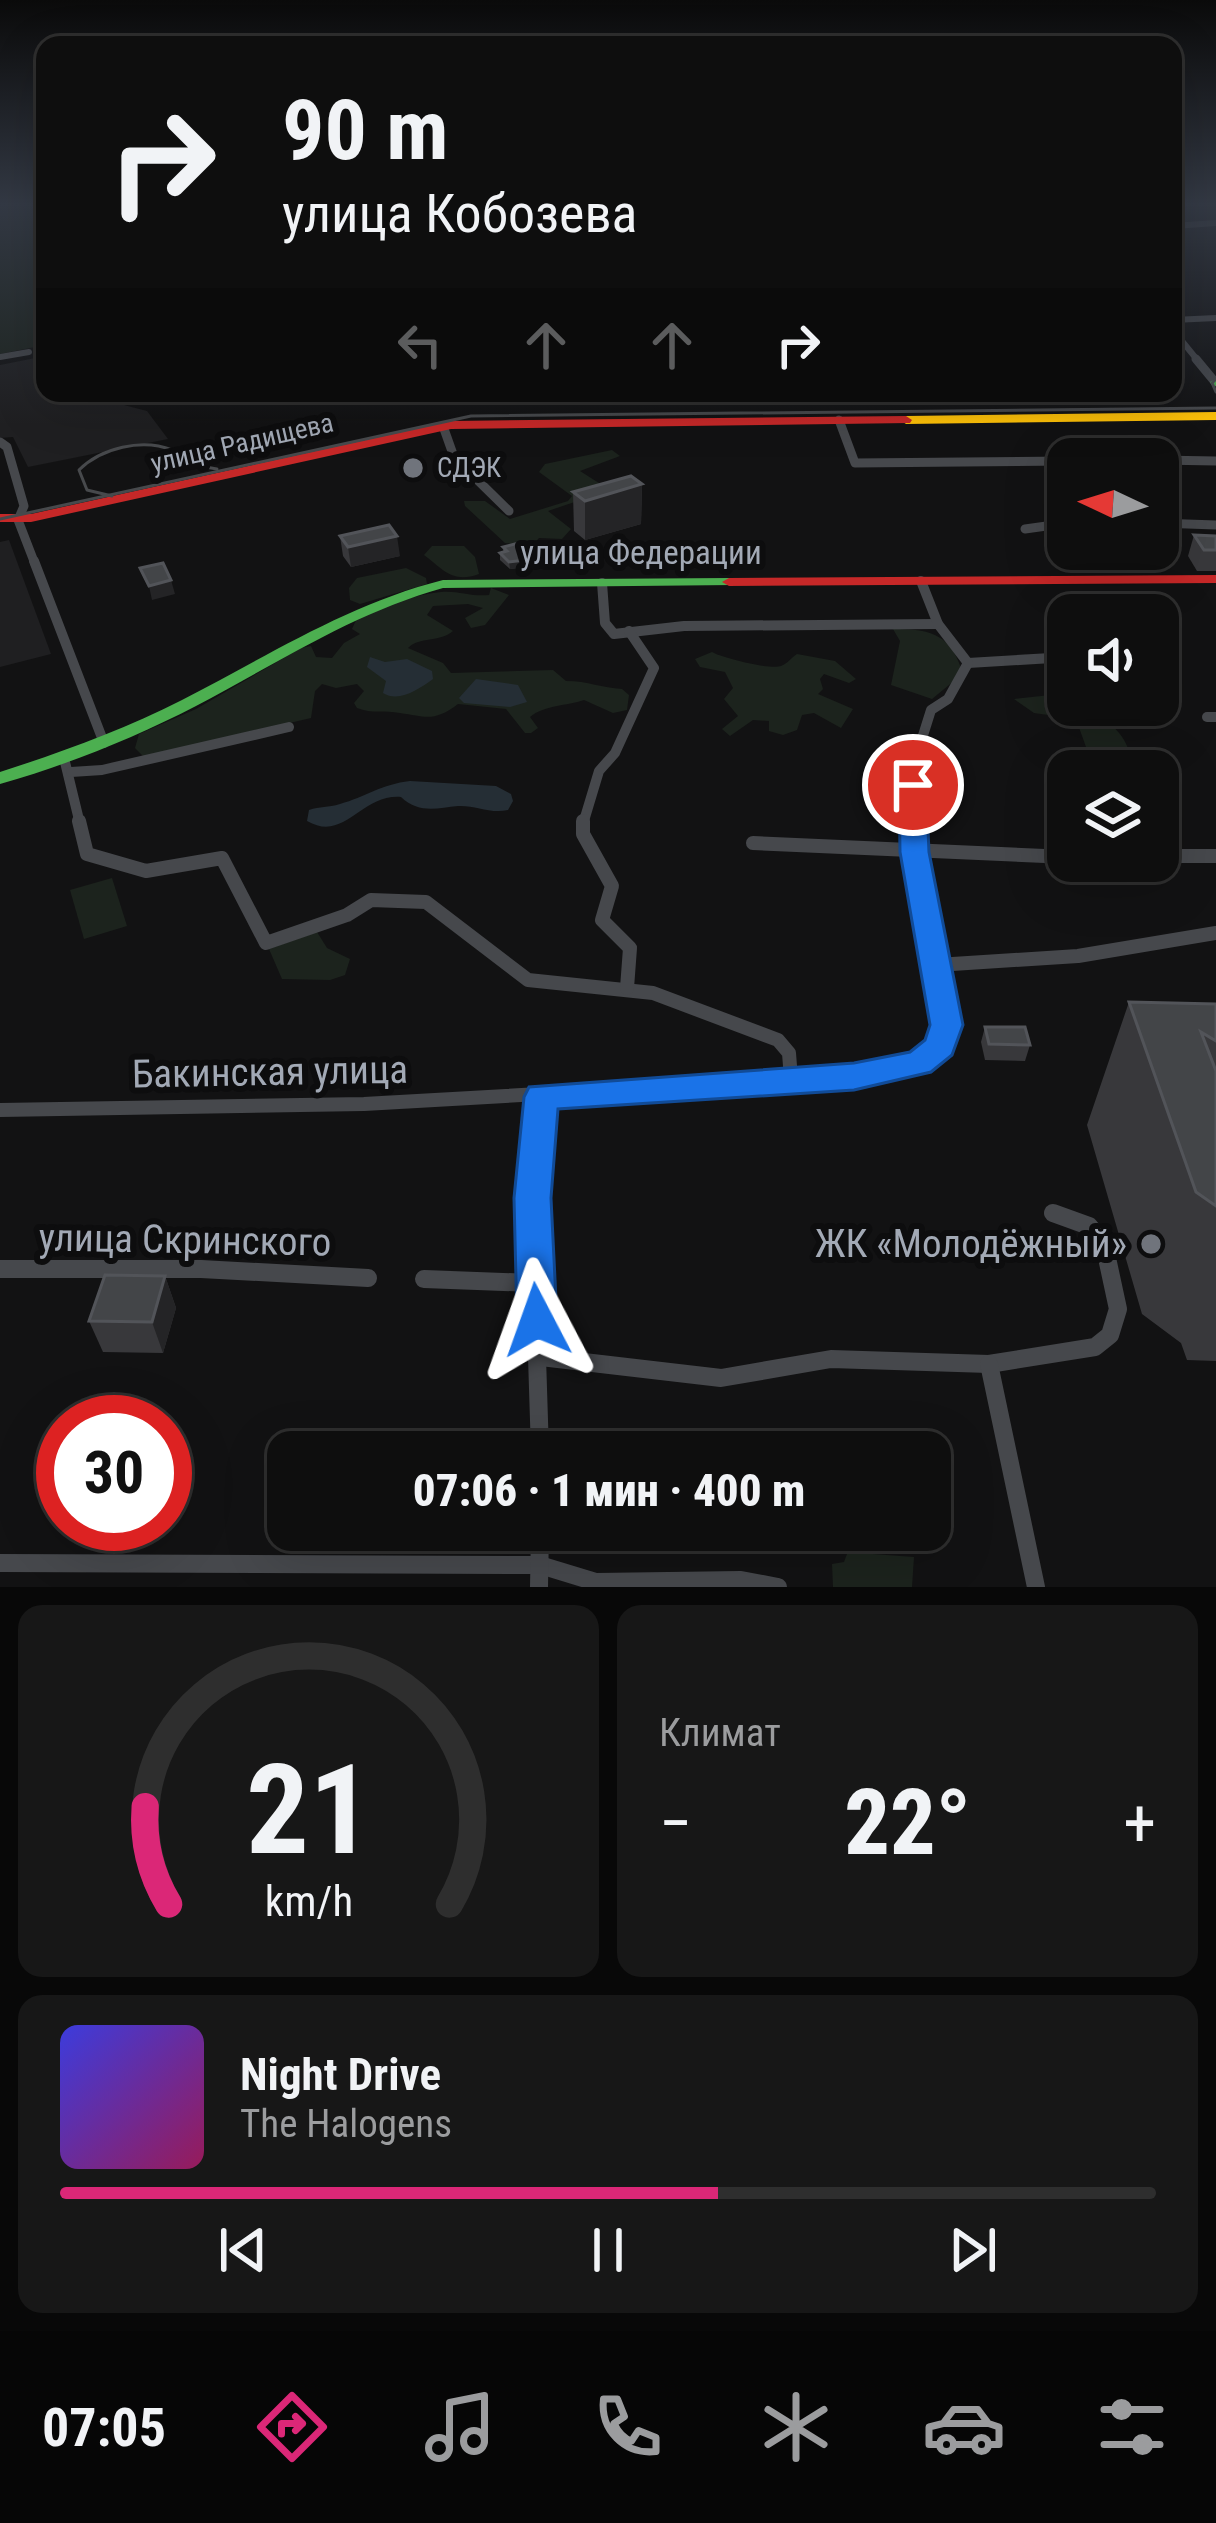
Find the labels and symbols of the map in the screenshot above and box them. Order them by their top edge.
street label: улица Радищева [148,406,336,480]
north arrow [1047,438,1179,570]
place label: СДЭК [437,452,501,484]
marker: СДЭК [400,455,426,481]
street label: улица Федерации [520,533,762,572]
pin [862,734,964,836]
street label: Бакинская улица [132,1047,408,1097]
street label: улица Скринского [38,1214,332,1266]
place label: ЖК «Молодёжный» [815,1221,1127,1267]
marker: ЖК «Молодёжный» [1138,1231,1164,1257]
position arrow [474,1257,600,1383]
speed limit sign: 30 [36,1395,192,1551]

